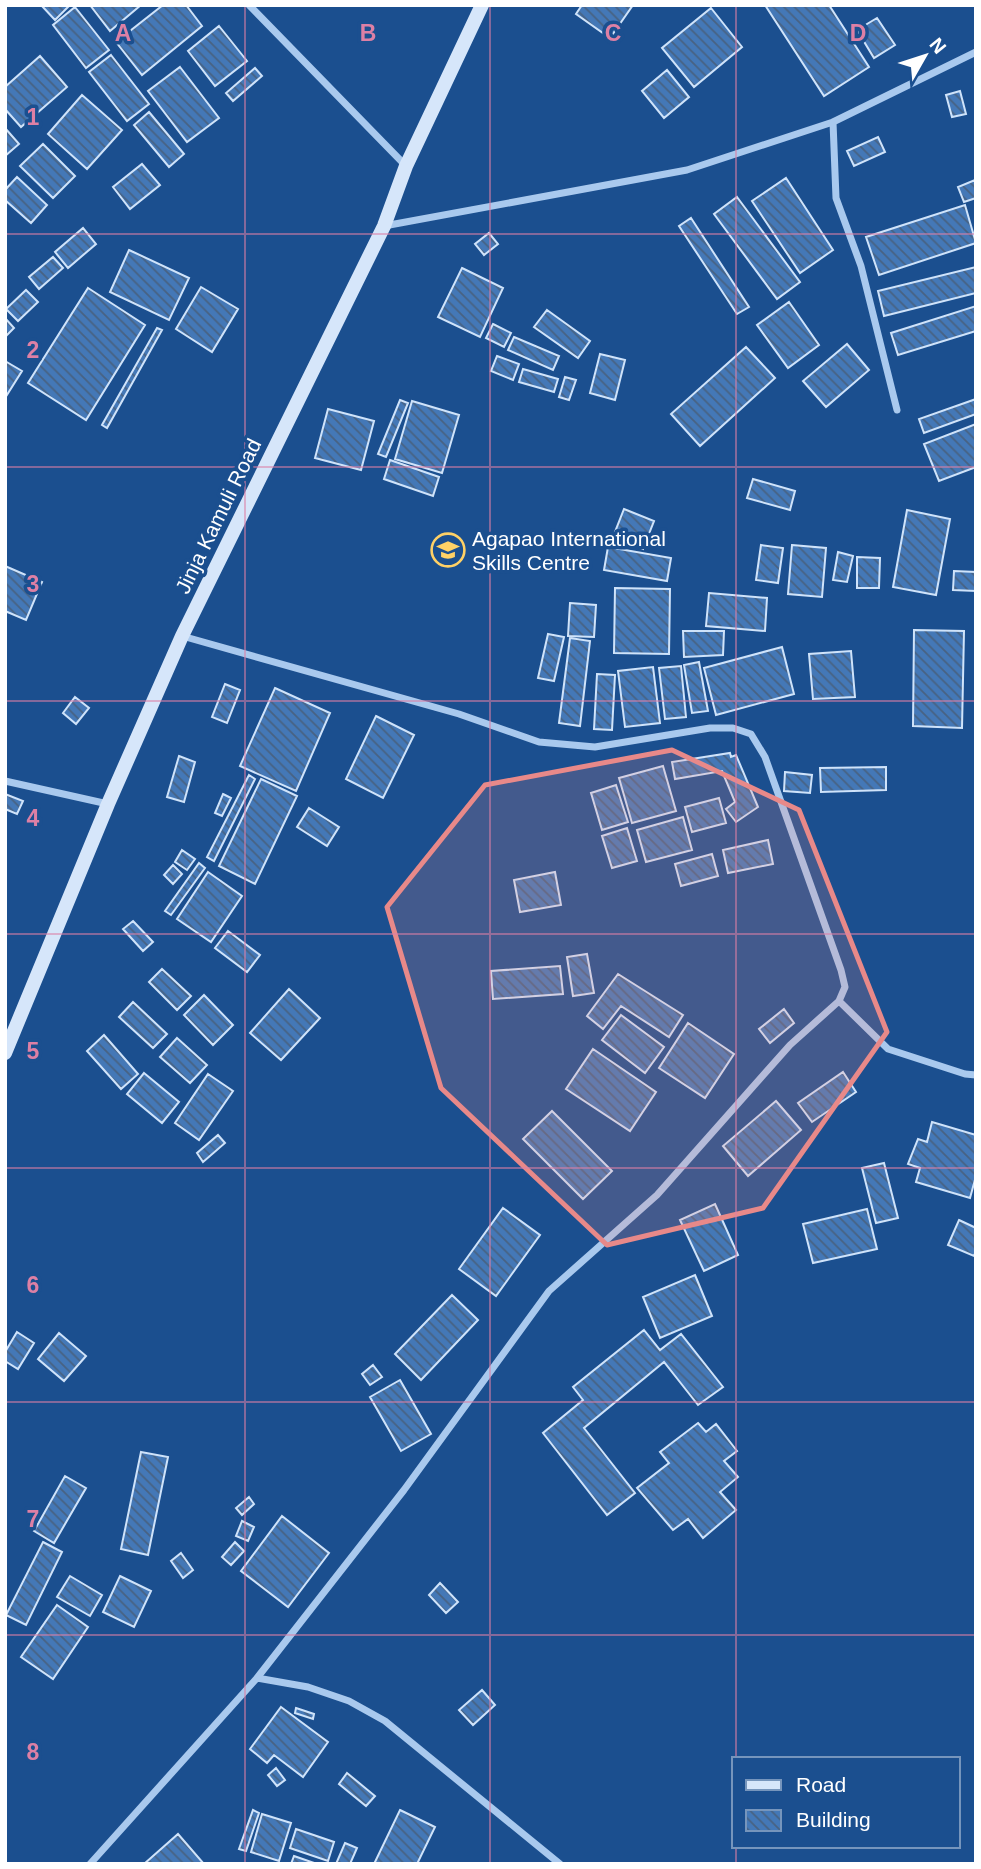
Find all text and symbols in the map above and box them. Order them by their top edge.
text: A [115,20,131,46]
text: B [360,20,376,46]
text: C [605,20,621,46]
text: D [850,20,866,46]
north arrow [890,21,960,91]
text: N [925,34,950,58]
text: 1 [27,104,40,130]
text: 2 [27,337,39,363]
street label: Jinja Kamuli Road [171,435,265,597]
place label: Agapao International Skills Centre [472,527,666,574]
school or university icon: Agapao International Skills Centre [429,531,467,569]
text: 3 [27,571,39,597]
text: 4 [27,805,40,831]
text: 5 [27,1038,40,1064]
text: 6 [27,1272,39,1298]
text: 7 [27,1506,39,1532]
text: 8 [27,1739,40,1765]
legend [732,1757,960,1848]
text: Road [796,1773,846,1796]
text: Building [796,1808,871,1831]

